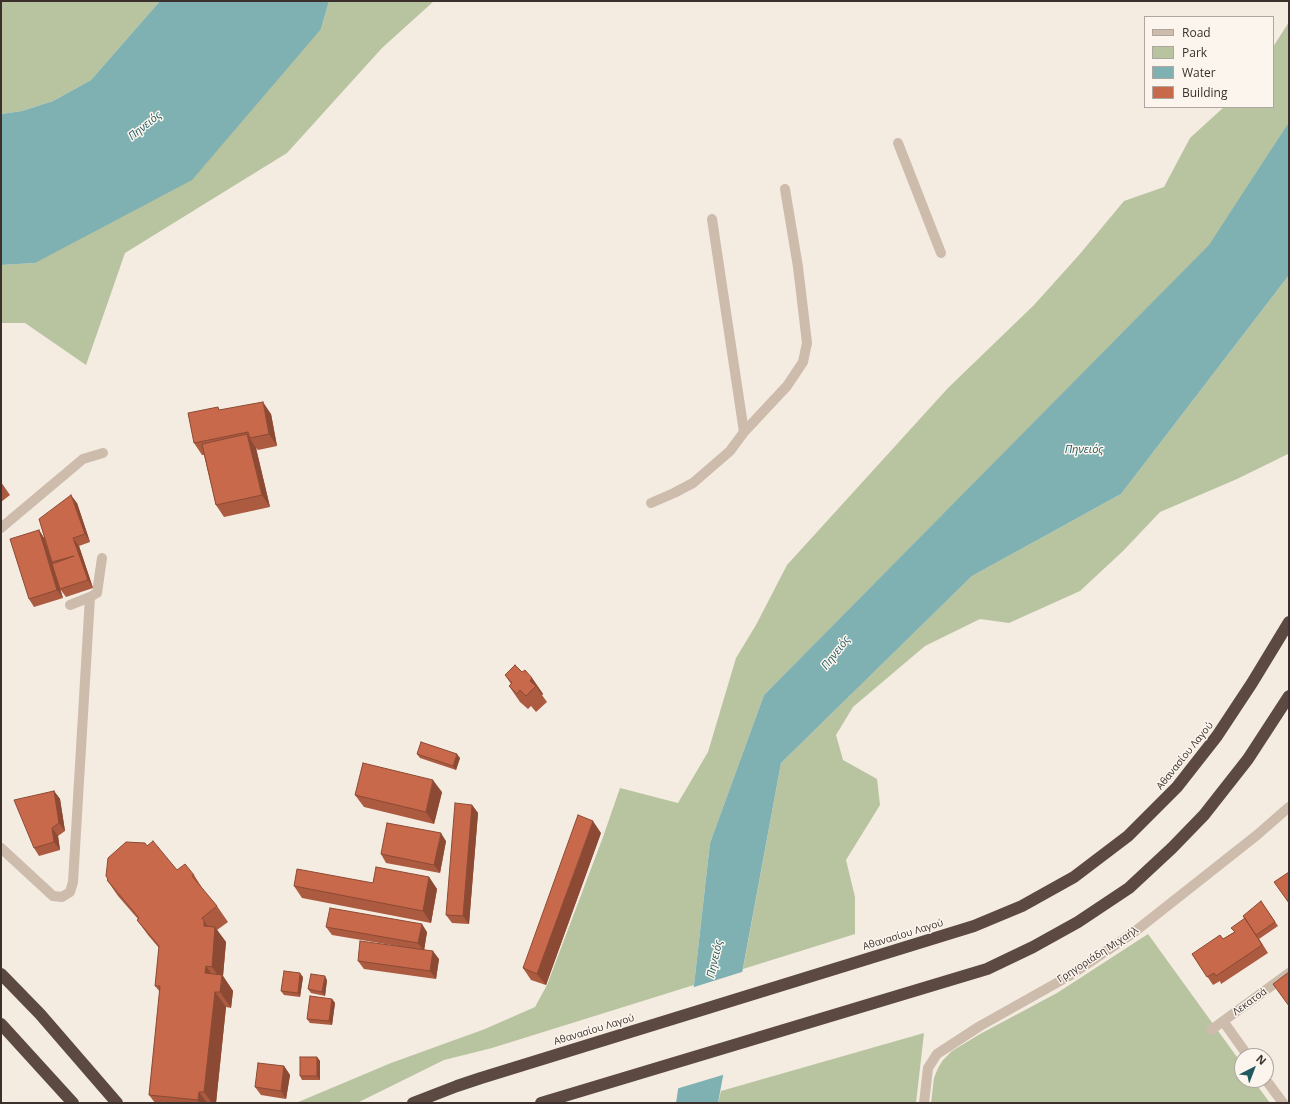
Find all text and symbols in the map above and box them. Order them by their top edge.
legend [1144,16,1274,108]
text: Road [1182,24,1211,41]
text: Park [1182,44,1207,61]
text: Water [1182,64,1216,81]
text: Building [1182,84,1227,101]
water label: Πηνειός [126,109,164,143]
water label: Πηνειός [1065,443,1103,457]
water label: Πηνειός [819,634,853,672]
street label: Αθανασίου Λαγού [1154,720,1216,792]
street label: Αθανασίου Λαγού [861,917,945,953]
street label: Γρηγοριάδη Μιχαήλ [1055,924,1141,986]
water label: Πηνειός [704,939,726,979]
street label: Λεκατσά [1231,986,1269,1018]
street label: Αθανασίου Λαγού [552,1012,636,1048]
north arrow [1234,1048,1274,1088]
text: N [1253,1051,1270,1068]

